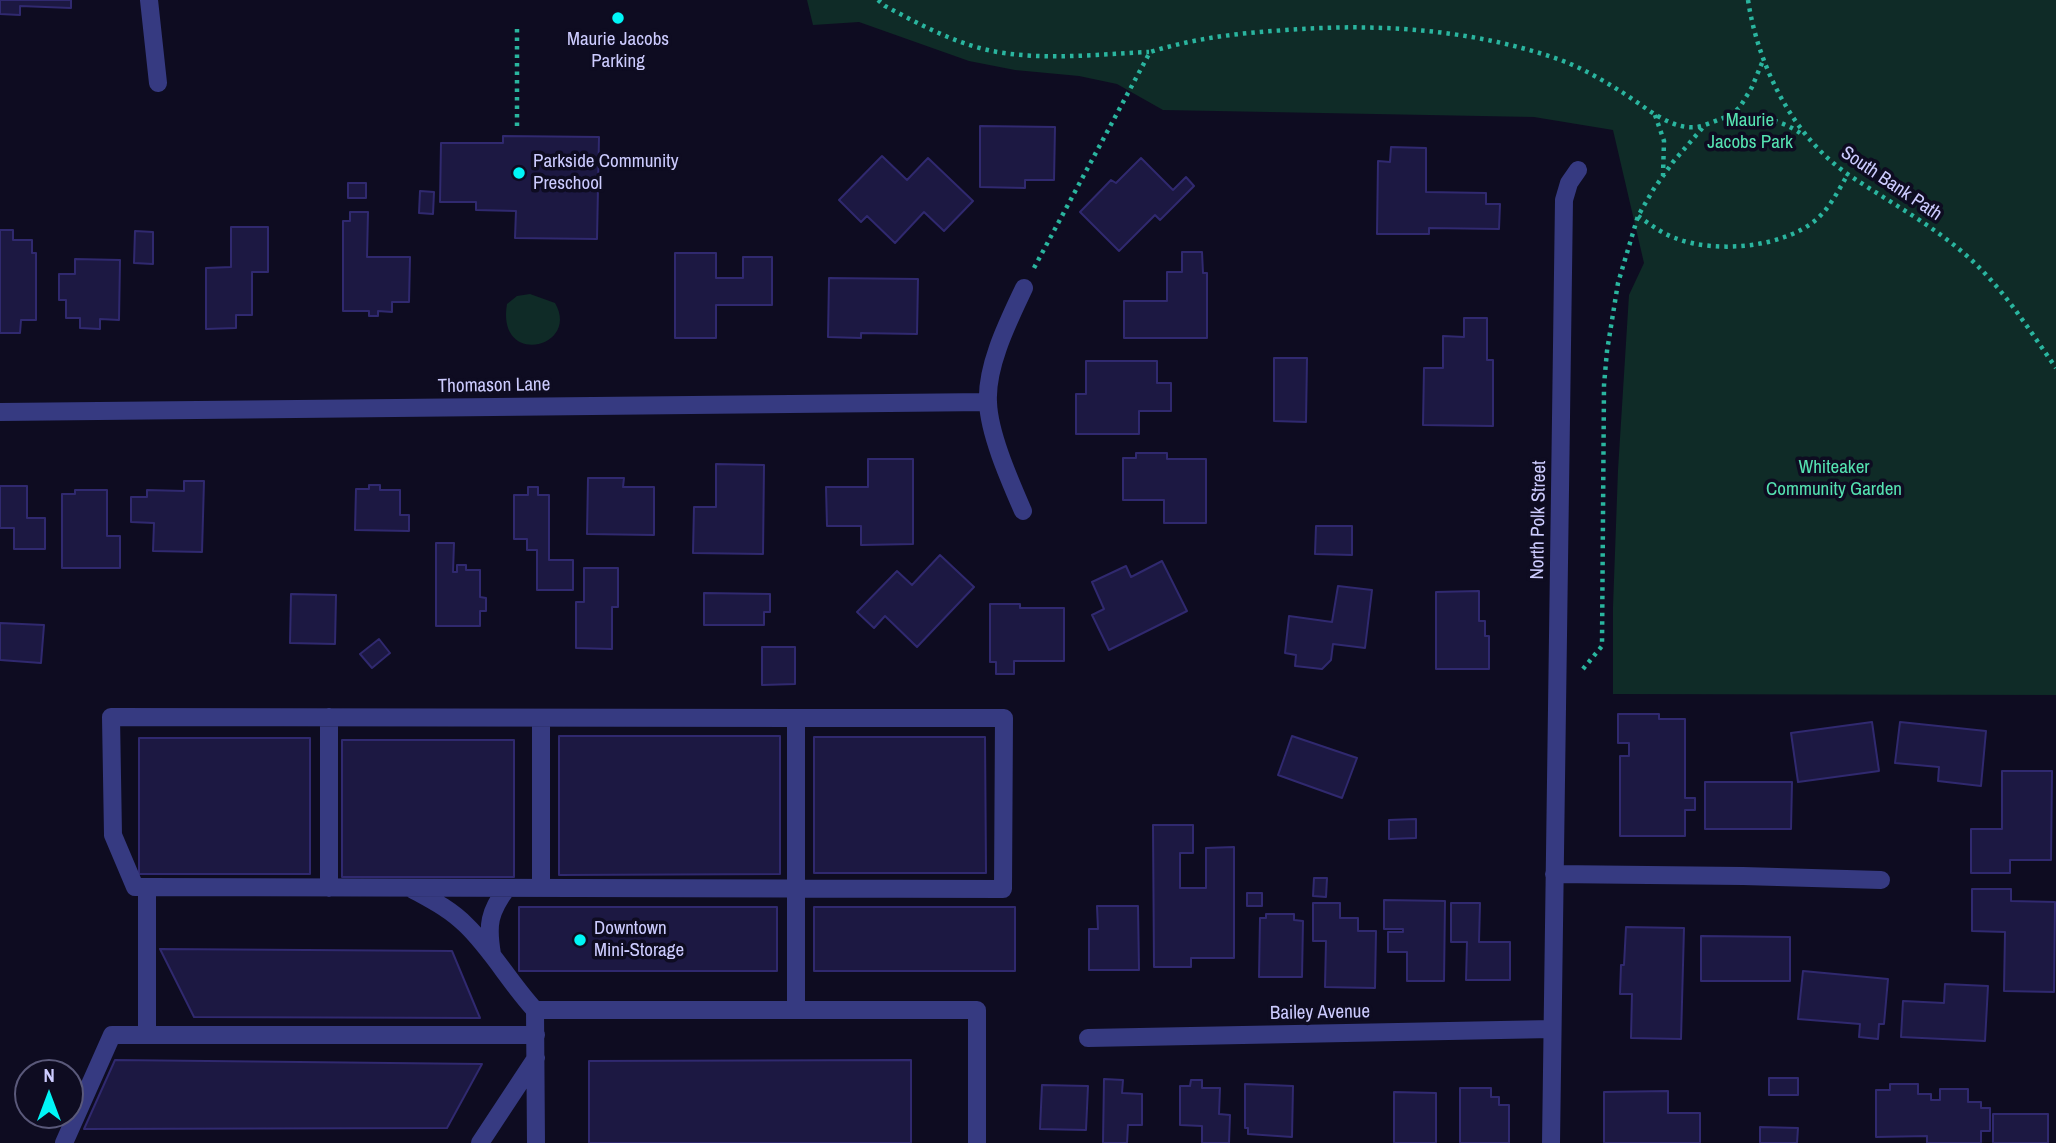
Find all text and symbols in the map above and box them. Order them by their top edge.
marker: Maurie Jacobs Parking [610,10,626,26]
place label: Maurie Jacobs Parking [567,29,669,73]
park label: Maurie Jacobs Park [1707,110,1793,154]
street label: South Bank Path [1836,142,1946,226]
place label: Parkside Community Preschool [533,151,678,195]
marker: Parkside Community Preschool [511,165,527,181]
street label: Thomason Lane [438,374,550,398]
park label: Whiteaker Community Garden [1766,457,1902,501]
street label: North Polk Street [1527,460,1551,580]
place label: Downtown Mini-Storage [594,918,684,962]
marker: Downtown Mini-Storage [572,932,588,948]
street label: Bailey Avenue [1270,1001,1370,1025]
north arrow [14,1059,84,1129]
text: N [43,1062,55,1088]

